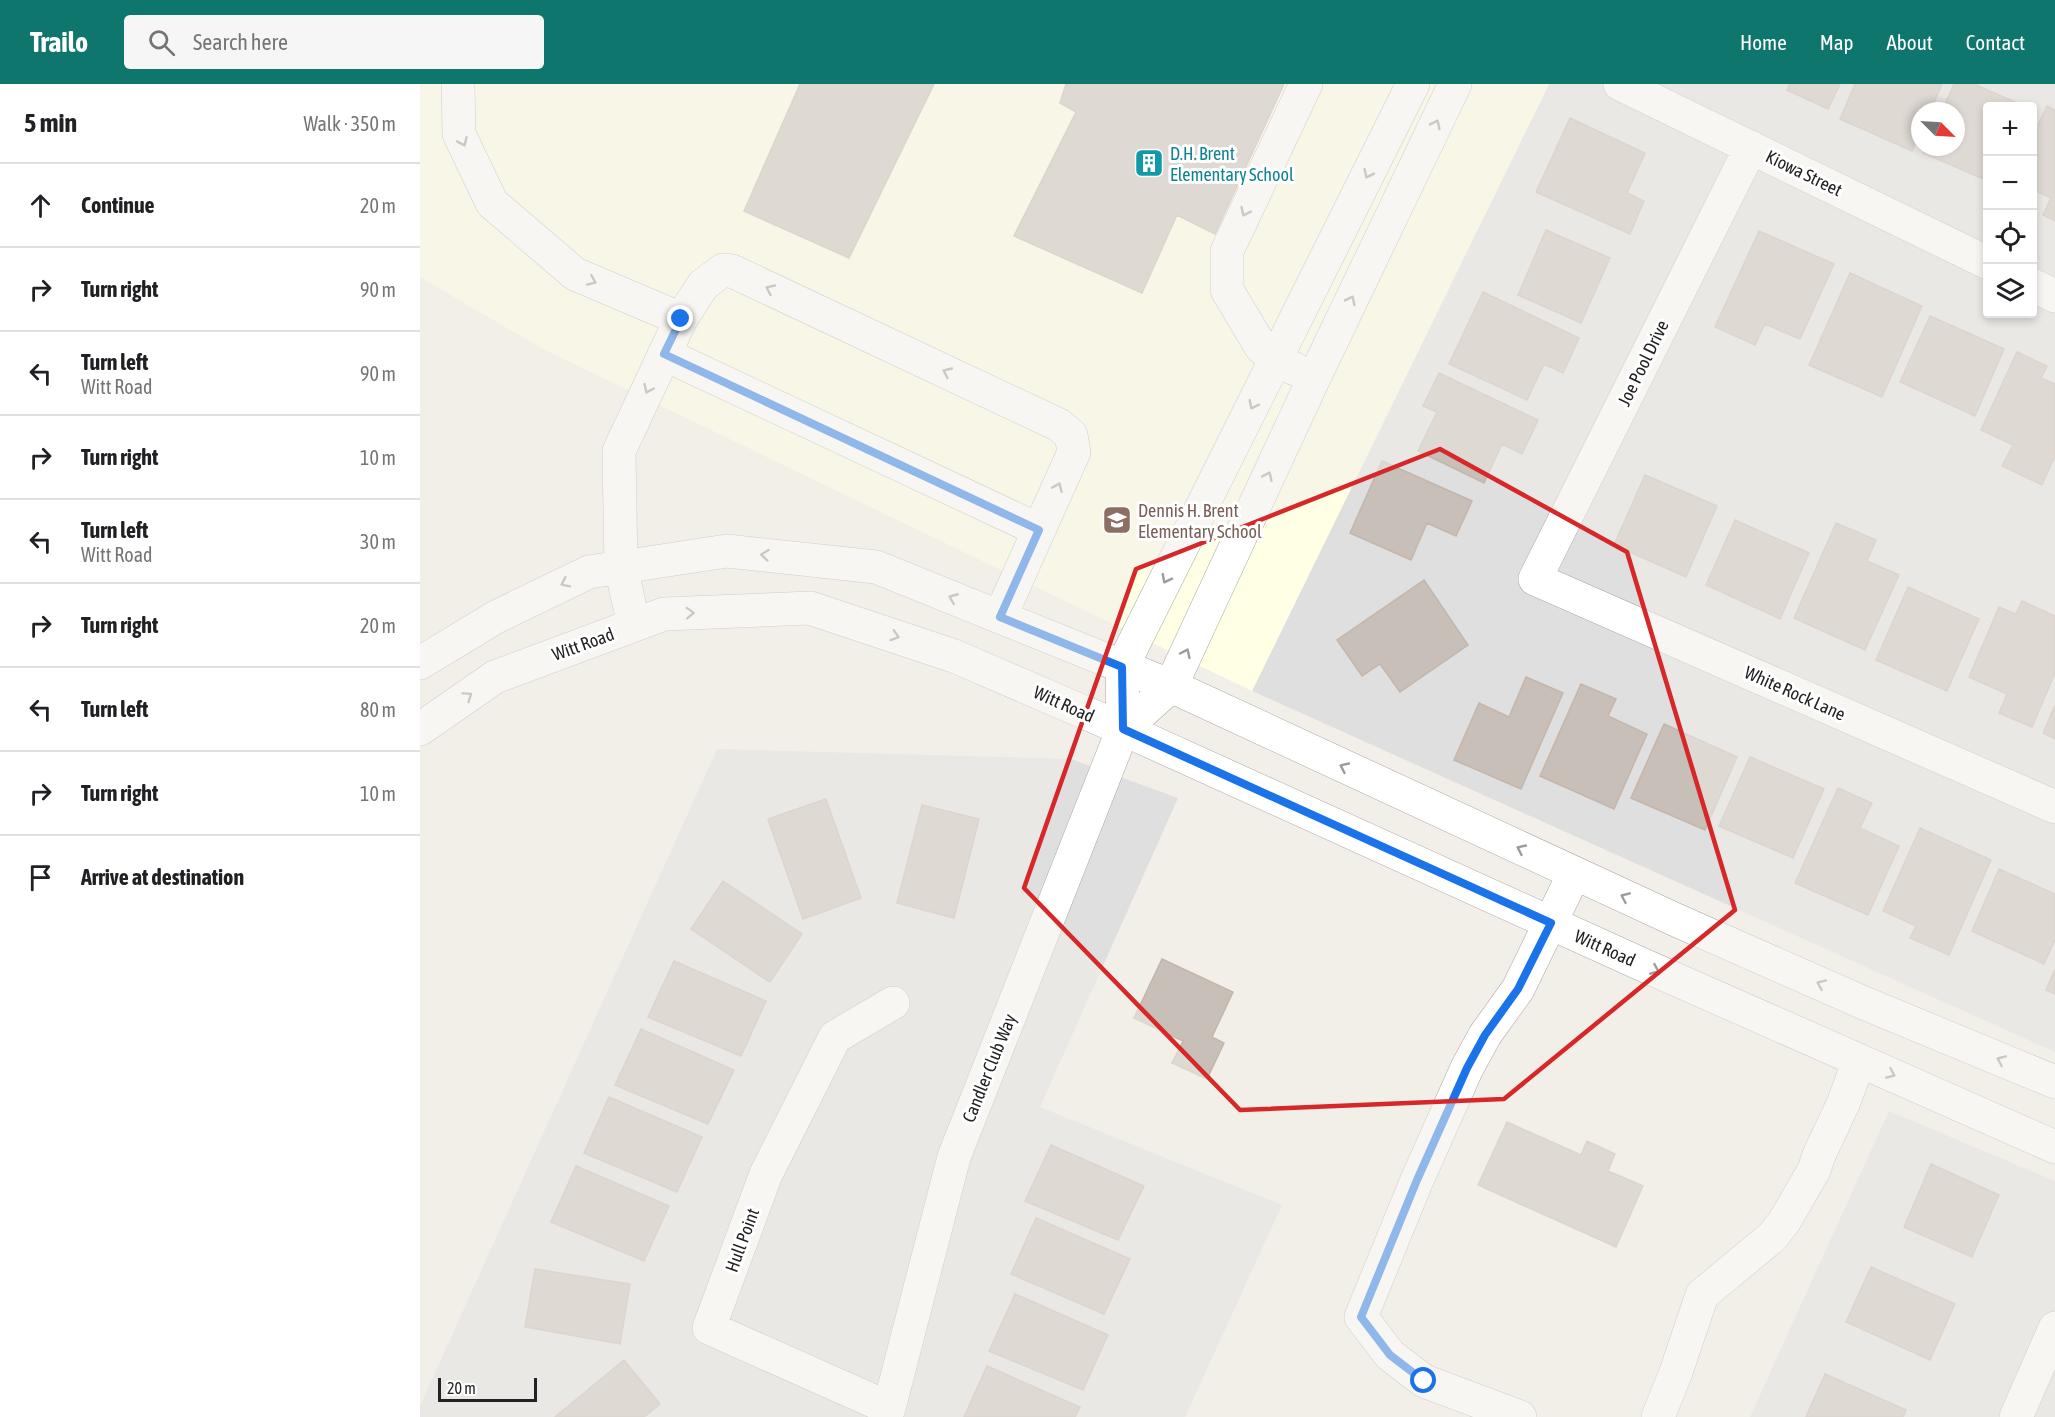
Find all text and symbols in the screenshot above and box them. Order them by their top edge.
search box [124,15,544,69]
text: Trailo [30,26,88,58]
icon: search [145,26,178,59]
text: Search here [193,29,288,55]
text: Home [1740,30,1787,54]
text: Map [1820,30,1854,54]
text: About [1887,30,1933,54]
text: Contact [1966,30,2025,54]
north arrow [1911,102,1965,156]
map controls [1983,102,2037,318]
button: + [1983,102,2037,156]
text: 5 min [24,108,77,138]
text: Walk · 350 m [304,112,396,135]
one-way arrow [1428,120,1440,131]
one-way arrow [456,135,468,146]
place label: D.H. Brent Elementary School [1170,143,1294,185]
street label: Kiowa Street [1762,146,1846,200]
building icon: D.H. Brent Elementary School [1133,147,1165,179]
button: − [1983,156,2037,210]
one-way arrow [1364,168,1375,178]
icon: ahead [24,189,57,222]
text: Continue [81,192,155,218]
text: 20 m [360,194,396,217]
one-way arrow [1240,206,1252,217]
button: locate [1983,210,2037,264]
button: layers [1983,264,2037,318]
icon: right [24,273,57,306]
one-way arrow [585,274,596,286]
text: Turn right [81,276,158,302]
text: 90 m [360,278,396,301]
one-way arrow [766,285,777,297]
one-way arrow [1344,295,1356,306]
route end [667,305,693,331]
street label: Joe Pool Drive [1613,317,1673,409]
text: Turn left [81,349,148,375]
icon: left [24,357,57,390]
text: 90 m [360,362,396,385]
one-way arrow [942,368,953,380]
text: Witt Road [81,375,153,398]
one-way arrow [643,383,655,394]
one-way arrow [1249,399,1260,409]
icon: right [24,441,57,474]
text: Turn right [81,444,158,470]
text: 10 m [360,446,396,469]
one-way arrow [1261,472,1273,483]
one-way arrow [1051,482,1063,493]
place label: Dennis H. Brent Elementary School [1138,500,1262,542]
school or university icon: Dennis H. Brent Elementary School [1101,504,1133,536]
text: Turn left [81,517,148,543]
icon: left [24,525,57,558]
text: 30 m [360,530,396,553]
text: Witt Road [81,543,153,566]
one-way arrow [760,549,769,562]
one-way arrow [1161,573,1173,584]
one-way arrow [561,576,572,588]
one-way arrow [948,593,959,605]
one-way arrow [686,606,695,619]
icon: right [24,609,57,642]
text: Turn right [81,612,158,638]
text: 20 m [360,614,396,637]
street label: Witt Road [549,623,617,665]
one-way arrow [889,629,900,641]
one-way arrow [1179,649,1191,660]
street label: White Rock Lane [1741,661,1849,725]
street label: Witt Road [1030,681,1098,727]
one-way arrow [461,692,472,703]
icon: left [24,693,57,726]
text: Turn left [81,696,148,722]
text: 80 m [360,698,396,721]
one-way arrow [1339,762,1350,774]
icon: right [24,777,57,810]
text: Turn right [81,780,158,806]
text: 10 m [360,782,396,805]
one-way arrow [1516,845,1527,857]
icon: arrive [24,861,57,894]
text: Arrive at destination [81,864,244,890]
one-way arrow [1620,892,1631,904]
street label: Witt Road [1571,925,1639,971]
one-way arrow [1648,963,1659,975]
one-way arrow [1817,979,1828,991]
street label: Candler Club Way [958,1011,1020,1125]
one-way arrow [1996,1055,2007,1067]
one-way arrow [1884,1067,1895,1079]
street label: Hull Point [721,1205,763,1275]
route start [1410,1367,1436,1393]
scale bar [438,1375,537,1402]
text: 20 m [447,1379,476,1397]

